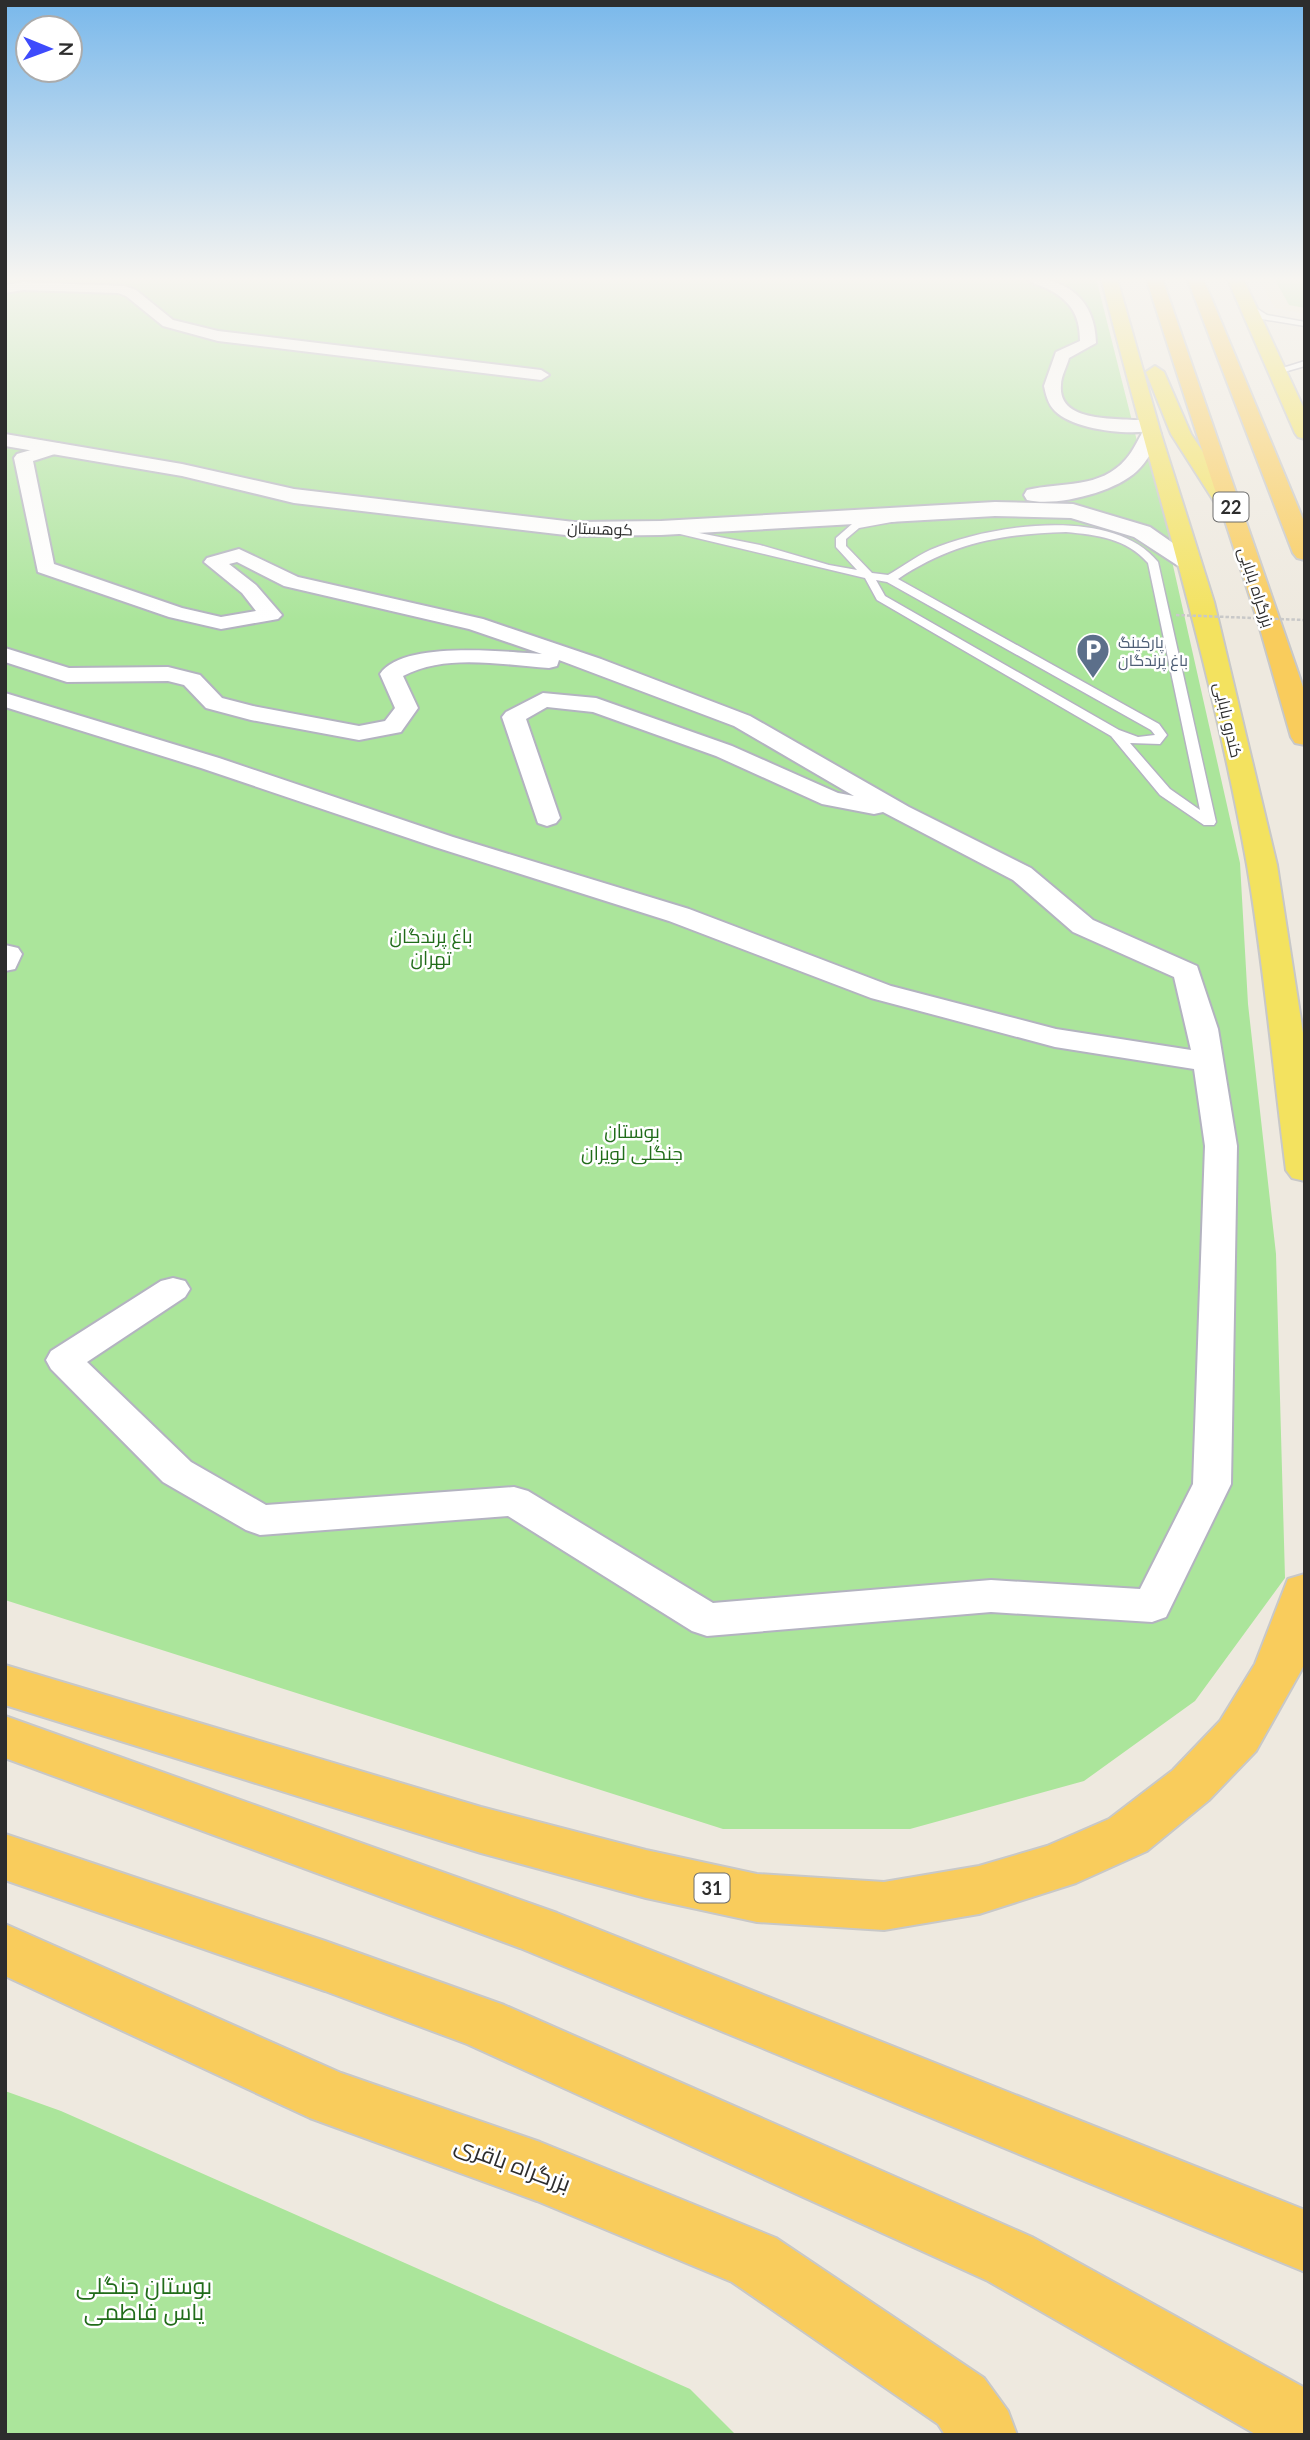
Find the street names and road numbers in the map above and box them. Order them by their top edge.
road number: 22 [1214,492,1248,522]
street label: کوهستان [567,517,633,541]
street label: بزرگراه بابایی [1233,545,1279,630]
street label: کندرو بابایی [1209,680,1247,760]
road number: 31 [694,1874,730,1902]
street label: بزرگراه باقری [451,2129,575,2198]

